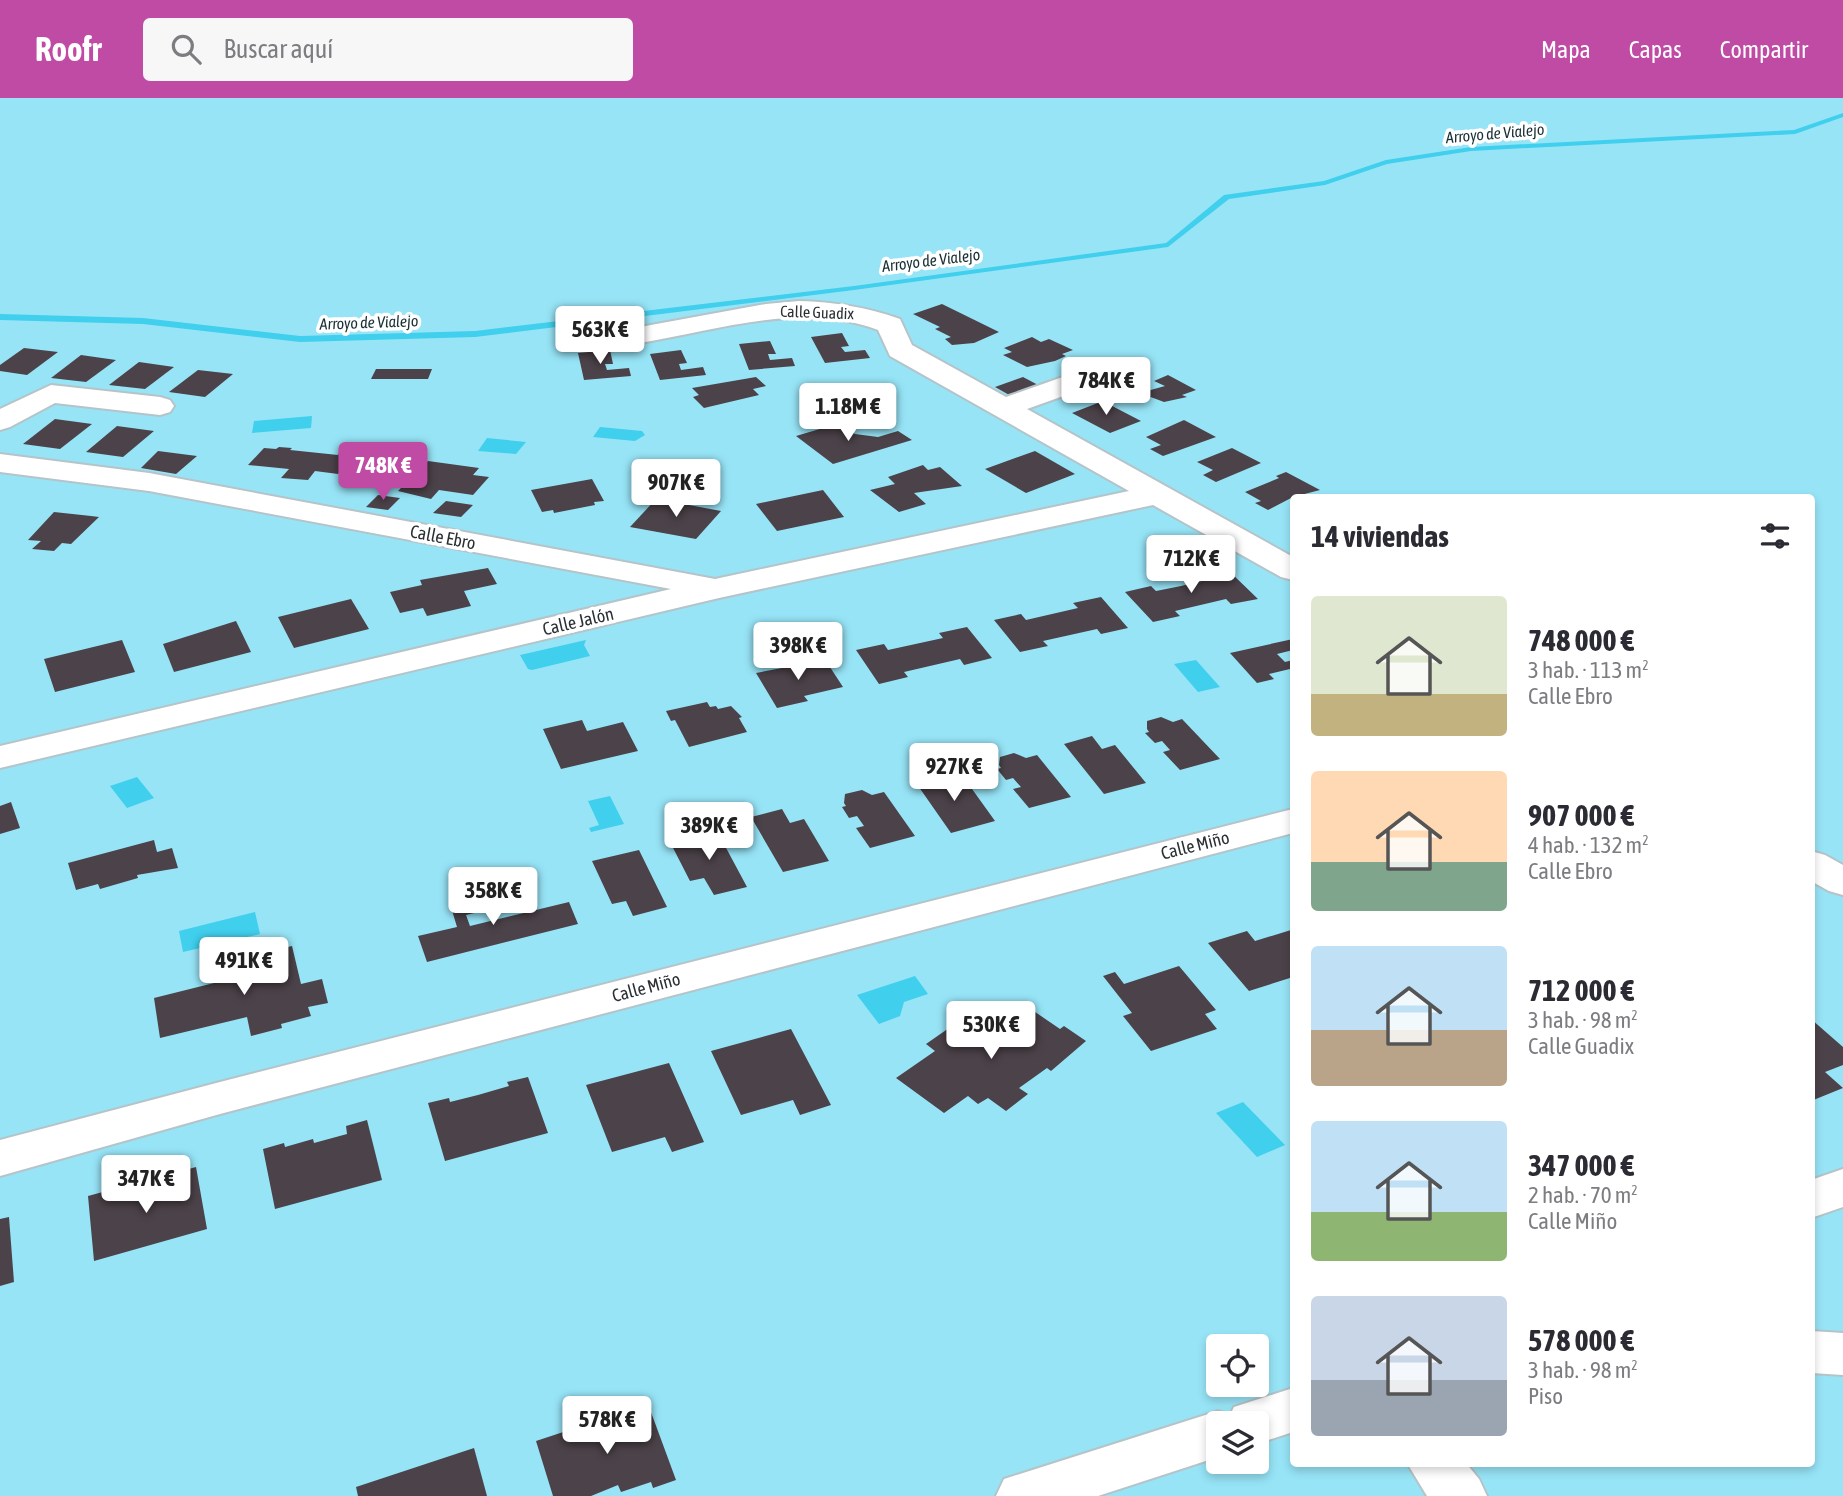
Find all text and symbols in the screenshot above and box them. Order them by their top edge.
search box [143,18,633,81]
text: Roofr [35,30,101,68]
icon: search [167,30,205,68]
text: Buscar aquí [223,34,333,64]
text: Mapa [1541,36,1591,63]
text: Capas [1629,36,1682,63]
text: Compartir [1720,36,1808,63]
water label: Arroyo de Vialejo [1444,120,1545,147]
water label: Arroyo de Vialejo [880,245,981,276]
street label: Calle Guadix [780,302,855,322]
pin: 563K € [543,306,657,366]
water label: Arroyo de Vialejo [318,311,419,334]
text: 563K € [571,316,629,342]
pin: 784K € [1049,358,1163,417]
text: 784K € [1077,367,1135,393]
pin: 1.18M € [783,384,913,443]
text: 1.18M € [815,393,881,419]
pin: 748K € [326,442,440,502]
text: 748K € [354,452,412,478]
pin: 907K € [619,460,733,519]
text: 907K € [647,469,705,495]
icon: filters [1756,517,1794,555]
text: 14 viviendas [1311,519,1449,553]
street label: Calle Ebro [408,520,478,554]
pin: 712K € [1134,536,1248,595]
text: 712K € [1162,545,1220,571]
street label: Calle Jalón [540,603,616,639]
pin: 398K € [741,622,855,682]
text: 748 000 € [1528,623,1634,657]
icon: home [1367,624,1451,708]
text: 398K € [769,632,827,658]
text: 3 hab. · 113 m² [1528,657,1649,683]
text: Calle Ebro [1528,683,1613,709]
pin: 927K € [897,744,1011,803]
text: 927K € [925,753,983,779]
text: 907 000 € [1528,798,1634,832]
icon: home [1367,799,1451,883]
pin: 389K € [652,802,766,862]
text: 389K € [680,812,738,838]
street label: Calle Miño [1159,826,1231,864]
text: 4 hab. · 132 m² [1528,832,1649,858]
text: Calle Ebro [1528,858,1613,884]
pin: 358K € [436,868,550,927]
text: 358K € [464,877,522,903]
pin: 491K € [187,937,301,997]
text: 491K € [215,947,273,973]
street label: Calle Miño [610,968,682,1006]
text: 712 000 € [1528,973,1634,1007]
icon: home [1367,974,1451,1058]
pin: 530K € [934,1002,1048,1061]
text: 3 hab. · 98 m² [1528,1007,1638,1033]
text: 530K € [962,1011,1020,1037]
text: Calle Guadix [1528,1033,1634,1059]
text: 347 000 € [1528,1148,1634,1182]
icon: home [1367,1149,1451,1233]
pin: 347K € [89,1156,203,1215]
text: 347K € [117,1165,175,1191]
text: 2 hab. · 70 m² [1528,1182,1638,1208]
text: Calle Miño [1528,1208,1617,1234]
text: 578 000 € [1528,1323,1634,1357]
icon: home [1367,1324,1451,1408]
map controls [1206,1334,1269,1474]
button: locate [1206,1334,1269,1397]
text: 3 hab. · 98 m² [1528,1357,1638,1383]
text: Piso [1528,1383,1563,1409]
pin: 578K € [550,1396,664,1456]
text: 578K € [578,1406,636,1432]
button: layers [1206,1411,1269,1474]

